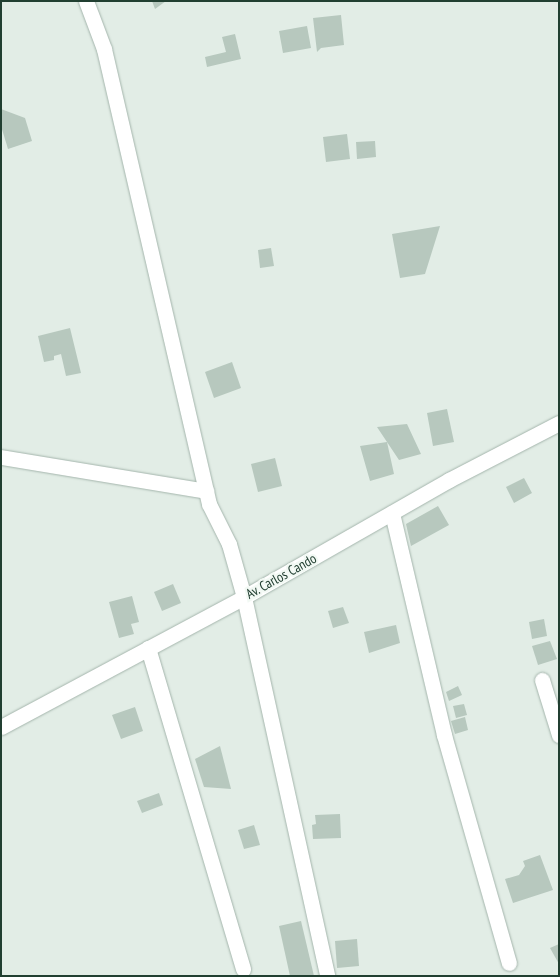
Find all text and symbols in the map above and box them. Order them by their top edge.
street label: Av. Carlos Cando [242,549,320,603]

